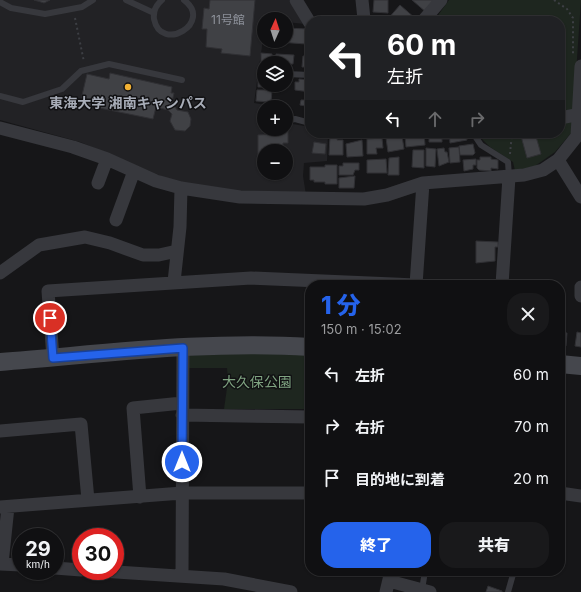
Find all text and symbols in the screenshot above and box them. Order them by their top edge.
house number: 11号館 [211,12,245,27]
north arrow [257,12,293,48]
map controls [257,12,293,180]
text: 60 m [387,28,456,62]
icon: left [321,32,373,84]
button: layers [257,56,293,92]
text: 左折 [387,66,423,87]
marker: 東海大学 湘南キャンパス [123,82,133,92]
place label: 東海大学 湘南キャンパス [49,94,207,111]
button: + [257,100,293,136]
icon: left [382,108,404,130]
icon: ahead [424,108,446,130]
icon: right [466,108,488,130]
button: − [257,144,293,180]
text: 1 分 [321,291,361,320]
button: close [507,293,549,335]
pin [33,301,67,335]
icon: arrive [39,307,61,329]
text: 150 m · 15:02 [321,321,402,337]
icon: left [321,363,343,385]
text: 60 m [513,365,549,384]
text: 左折 [355,366,385,385]
park label: 大久保公園 [222,373,292,390]
icon: right [321,415,343,437]
text: 70 m [514,417,549,436]
text: 右折 [355,418,385,437]
position arrow [161,441,203,483]
icon: arrive [321,467,343,489]
text: 20 m [513,469,549,488]
text: 目的地に到着 [355,470,445,489]
button: 終了 [321,522,431,568]
button: 共有 [439,522,549,568]
speed limit sign: 30 [72,528,124,580]
text: 29 [25,537,51,561]
text: km/h [26,558,50,570]

